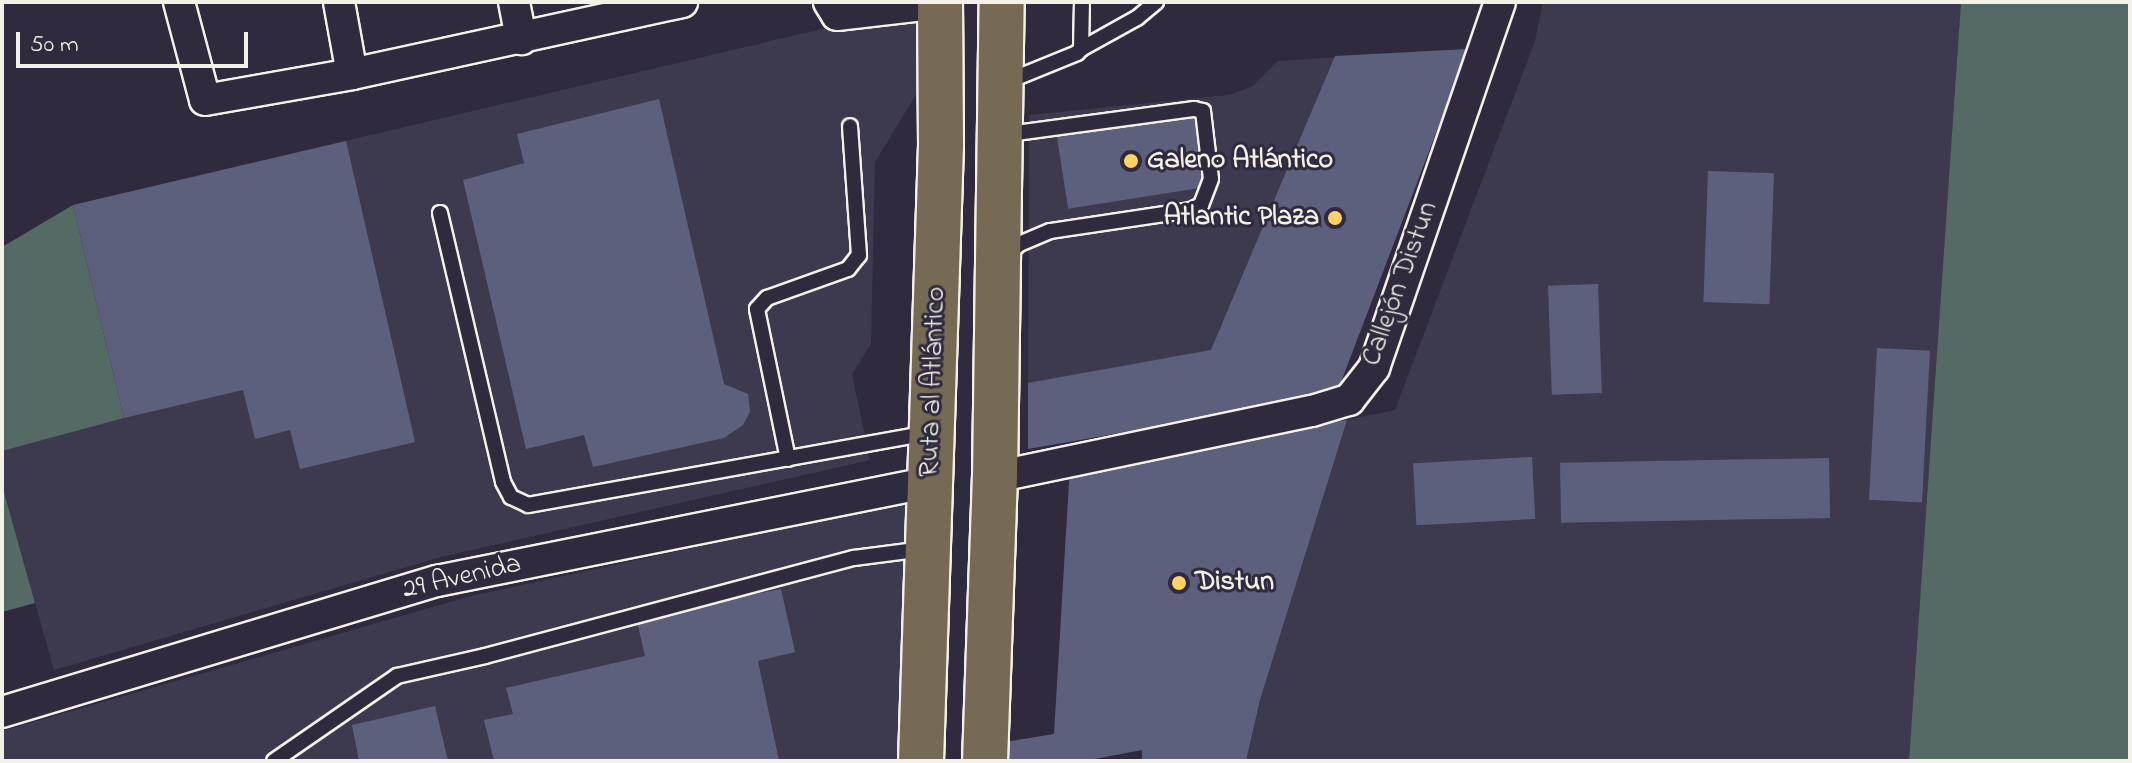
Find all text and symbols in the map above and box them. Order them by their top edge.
scale bar [20,16,252,66]
text: 50 m [30,28,79,63]
place label: Galeno Atlántico [1147,144,1333,178]
marker: Galeno Atlántico [1122,152,1140,170]
street label: Callejón Distun [1356,197,1446,371]
place label: Atlantic Plaza [1164,201,1319,235]
marker: Atlantic Plaza [1326,209,1344,227]
street label: Ruta al Atlántico [914,286,954,478]
street label: 29 Avenida [400,548,524,608]
place label: Distun [1195,566,1274,600]
marker: Distun [1170,574,1188,592]

